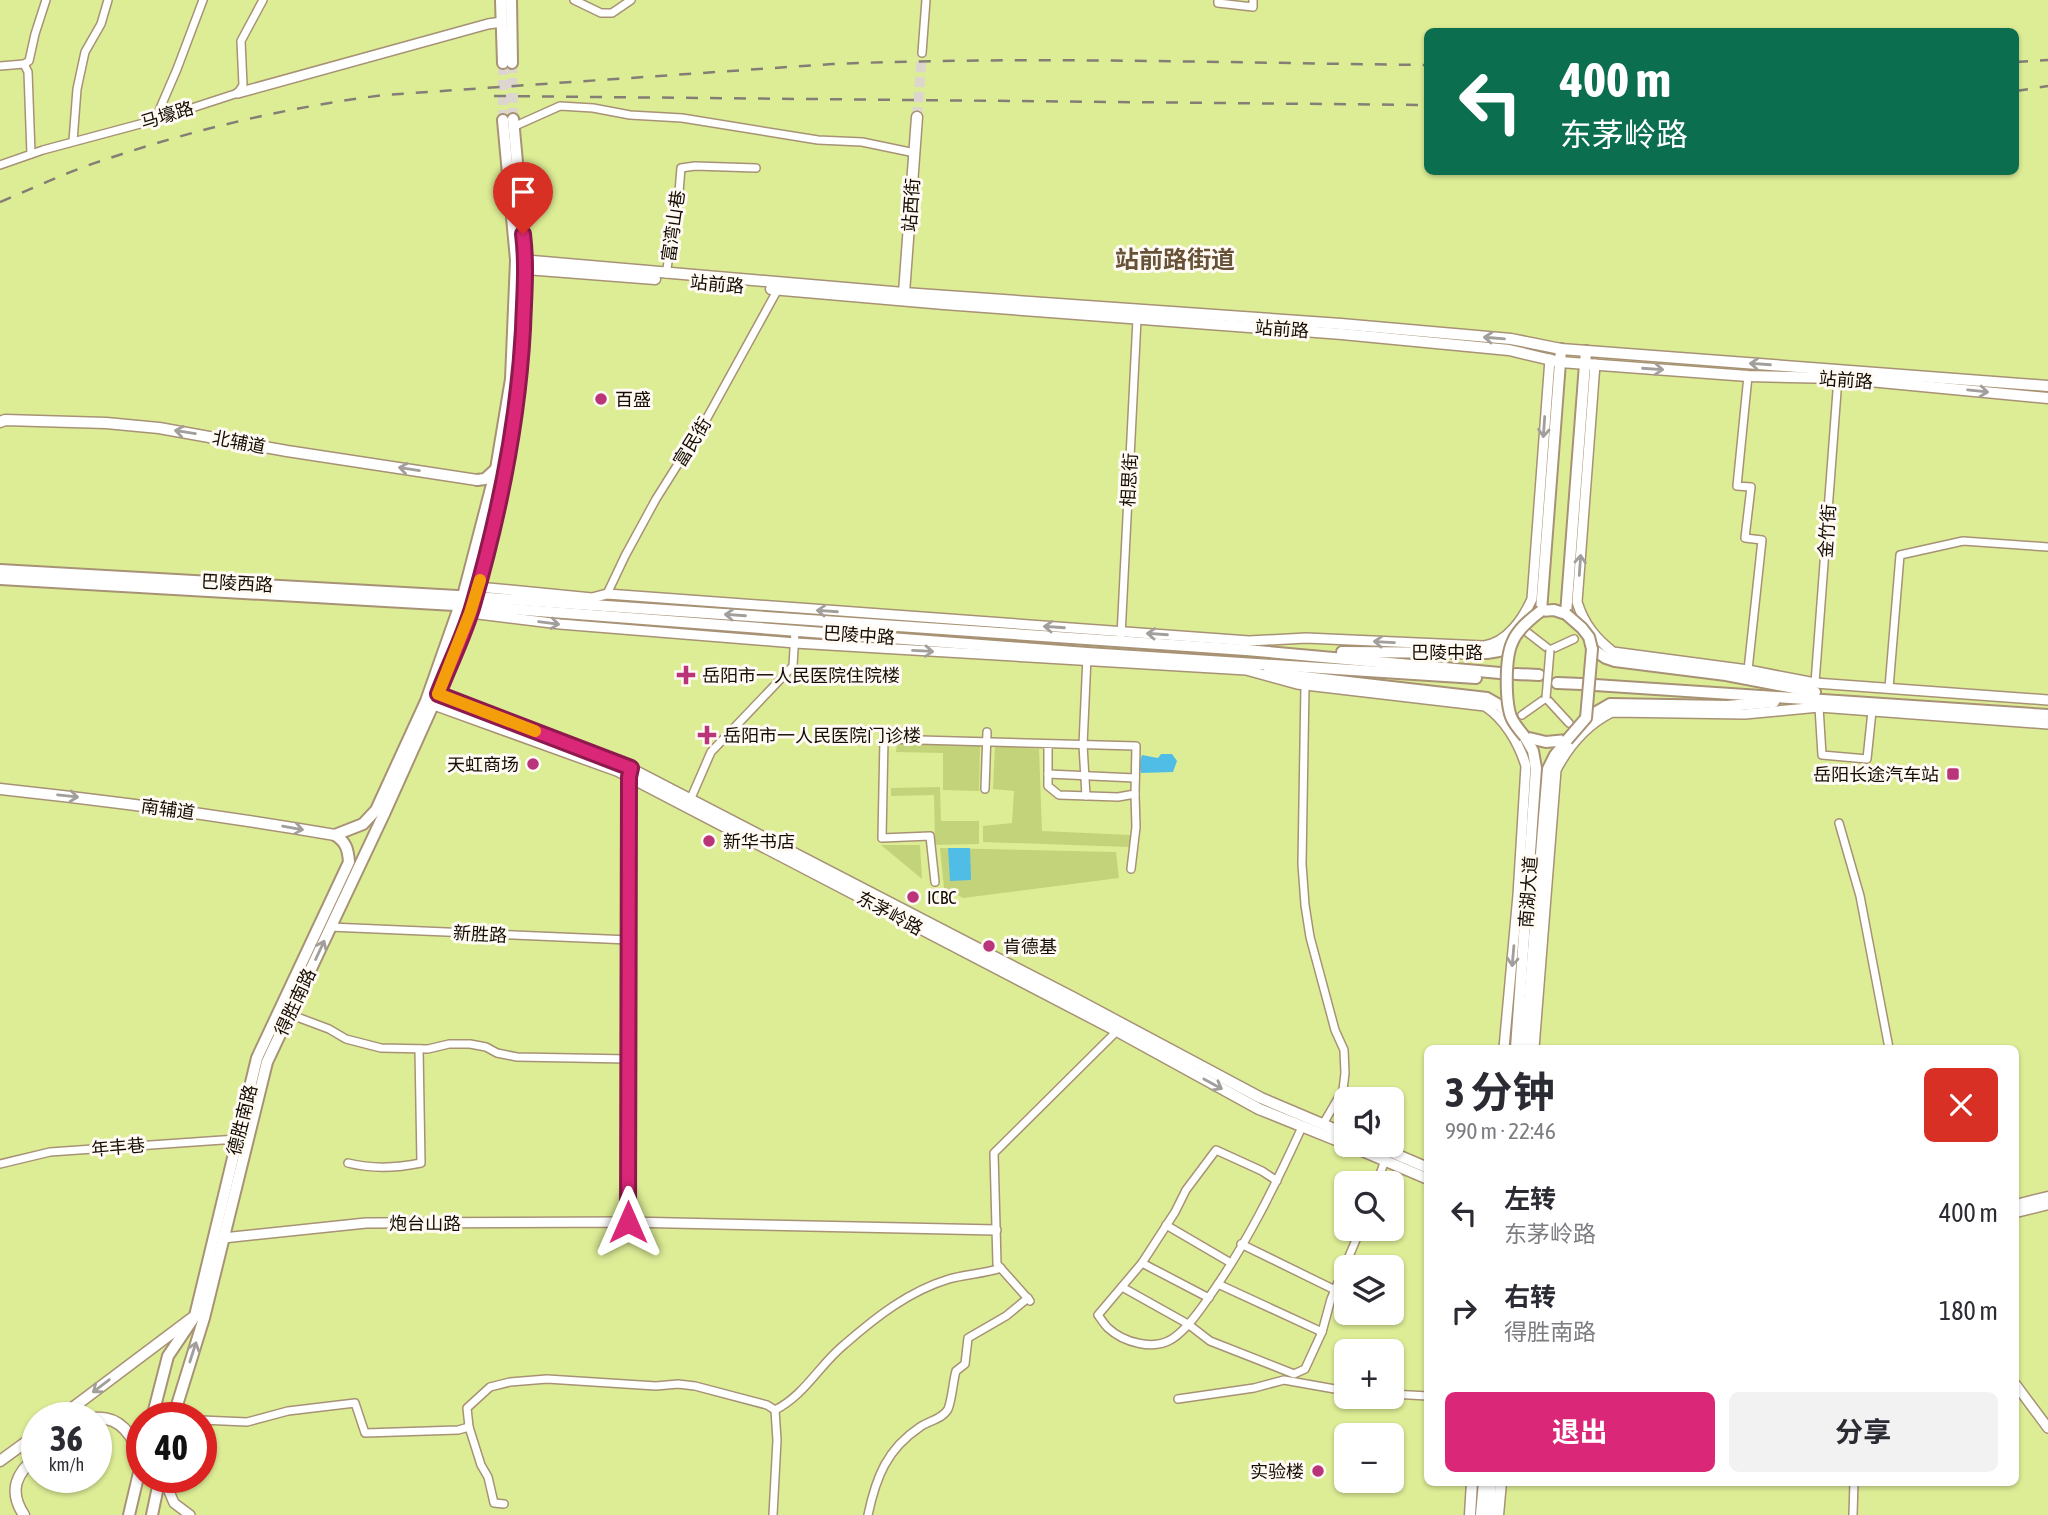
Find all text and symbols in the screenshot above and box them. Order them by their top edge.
text: 400 m [1560,51,1671,107]
icon: left [1445,56,1536,147]
street label: 马壕路 [138,97,196,133]
text: 东茅岭路 [1560,116,1688,153]
pin [493,162,553,234]
icon: arrive [504,173,542,211]
street label: 站西街 [899,177,923,233]
street label: 富湾山巷 [658,189,688,263]
district label: 站前路街道 [1115,246,1235,273]
street label: 站前路 [689,271,745,297]
street label: 站前路 [1254,317,1310,341]
one-way arrow [1483,331,1506,344]
one-way arrow [1749,357,1772,370]
one-way arrow [1641,362,1664,375]
street label: 站前路 [1818,368,1874,392]
one-way arrow [1966,385,1988,398]
place label: 百盛 [615,389,651,410]
marker: 百盛 [593,391,609,407]
street label: 富民街 [669,414,715,470]
one-way arrow [1537,415,1550,438]
one-way arrow [174,425,197,438]
street label: 北辅道 [210,427,268,457]
street label: 相思街 [1117,452,1141,508]
one-way arrow [399,462,421,475]
street label: 金竹街 [1815,503,1839,559]
one-way arrow [1574,554,1587,577]
street label: 巴陵西路 [200,571,274,595]
one-way arrow [815,604,838,617]
one-way arrow [724,608,747,621]
one-way arrow [538,616,560,629]
one-way arrow [1043,620,1065,633]
street label: 巴陵中路 [822,622,896,648]
one-way arrow [1146,627,1169,640]
one-way arrow [1373,635,1396,648]
street label: 巴陵中路 [1411,642,1483,663]
one-way arrow [911,644,934,657]
marker: 岳阳市一人民医院住院楼 [676,665,696,685]
place label: 岳阳市一人民医院住院楼 [702,665,900,686]
marker: 岳阳市一人民医院门诊楼 [697,725,717,745]
place label: 岳阳市一人民医院门诊楼 [723,725,921,746]
place label: 天虹商场 [447,754,519,775]
marker: 天虹商场 [525,756,541,772]
place label: 岳阳长途汽车站 [1813,764,1939,785]
marker: 岳阳长途汽车站 [1945,766,1961,782]
one-way arrow [56,790,79,803]
street label: 南辅道 [140,795,196,823]
one-way arrow [281,822,304,835]
place label: 新华书店 [723,831,795,852]
marker: 新华书店 [701,833,717,849]
street label: 南湖大道 [1515,855,1541,929]
street label: 东茅岭路 [853,887,927,939]
place label: ICBC [927,887,956,908]
marker: ICBC [905,889,921,905]
street label: 新胜路 [452,922,508,946]
place label: 肯德基 [1003,936,1057,957]
marker: 肯德基 [981,938,997,954]
one-way arrow [313,940,327,961]
one-way arrow [1506,944,1519,967]
street label: 得胜南路 [270,965,320,1039]
text: 3 分钟 [1445,1068,1555,1116]
button: close [1924,1068,1998,1142]
one-way arrow [1202,1078,1223,1091]
street label: 德胜南路 [223,1083,261,1157]
map controls [1334,1087,1404,1493]
button: sound [1334,1087,1404,1157]
text: 990 m · 22:46 [1445,1118,1556,1144]
street label: 年丰巷 [90,1134,146,1160]
button: search [1334,1171,1404,1241]
text: 左转 [1504,1184,1556,1214]
position arrow [591,1185,665,1259]
icon: left [1445,1194,1483,1232]
text: 400 m [1939,1198,1998,1228]
street label: 炮台山路 [389,1213,461,1234]
text: 东茅岭路 [1504,1221,1596,1247]
button: layers [1334,1255,1404,1325]
text: 右转 [1504,1282,1556,1312]
icon: right [1445,1292,1483,1330]
text: 180 m [1939,1296,1998,1326]
text: 得胜南路 [1504,1319,1596,1345]
button: + [1334,1339,1404,1409]
one-way arrow [188,1342,200,1364]
one-way arrow [92,1379,111,1393]
button: 退出 [1445,1392,1715,1472]
button: 分享 [1729,1392,1998,1472]
speed limit sign: 40 [126,1402,217,1493]
text: 36 [50,1418,83,1458]
button: − [1334,1423,1404,1493]
text: km/h [49,1454,84,1475]
place label: 实验楼 [1250,1461,1304,1482]
marker: 实验楼 [1310,1463,1326,1479]

